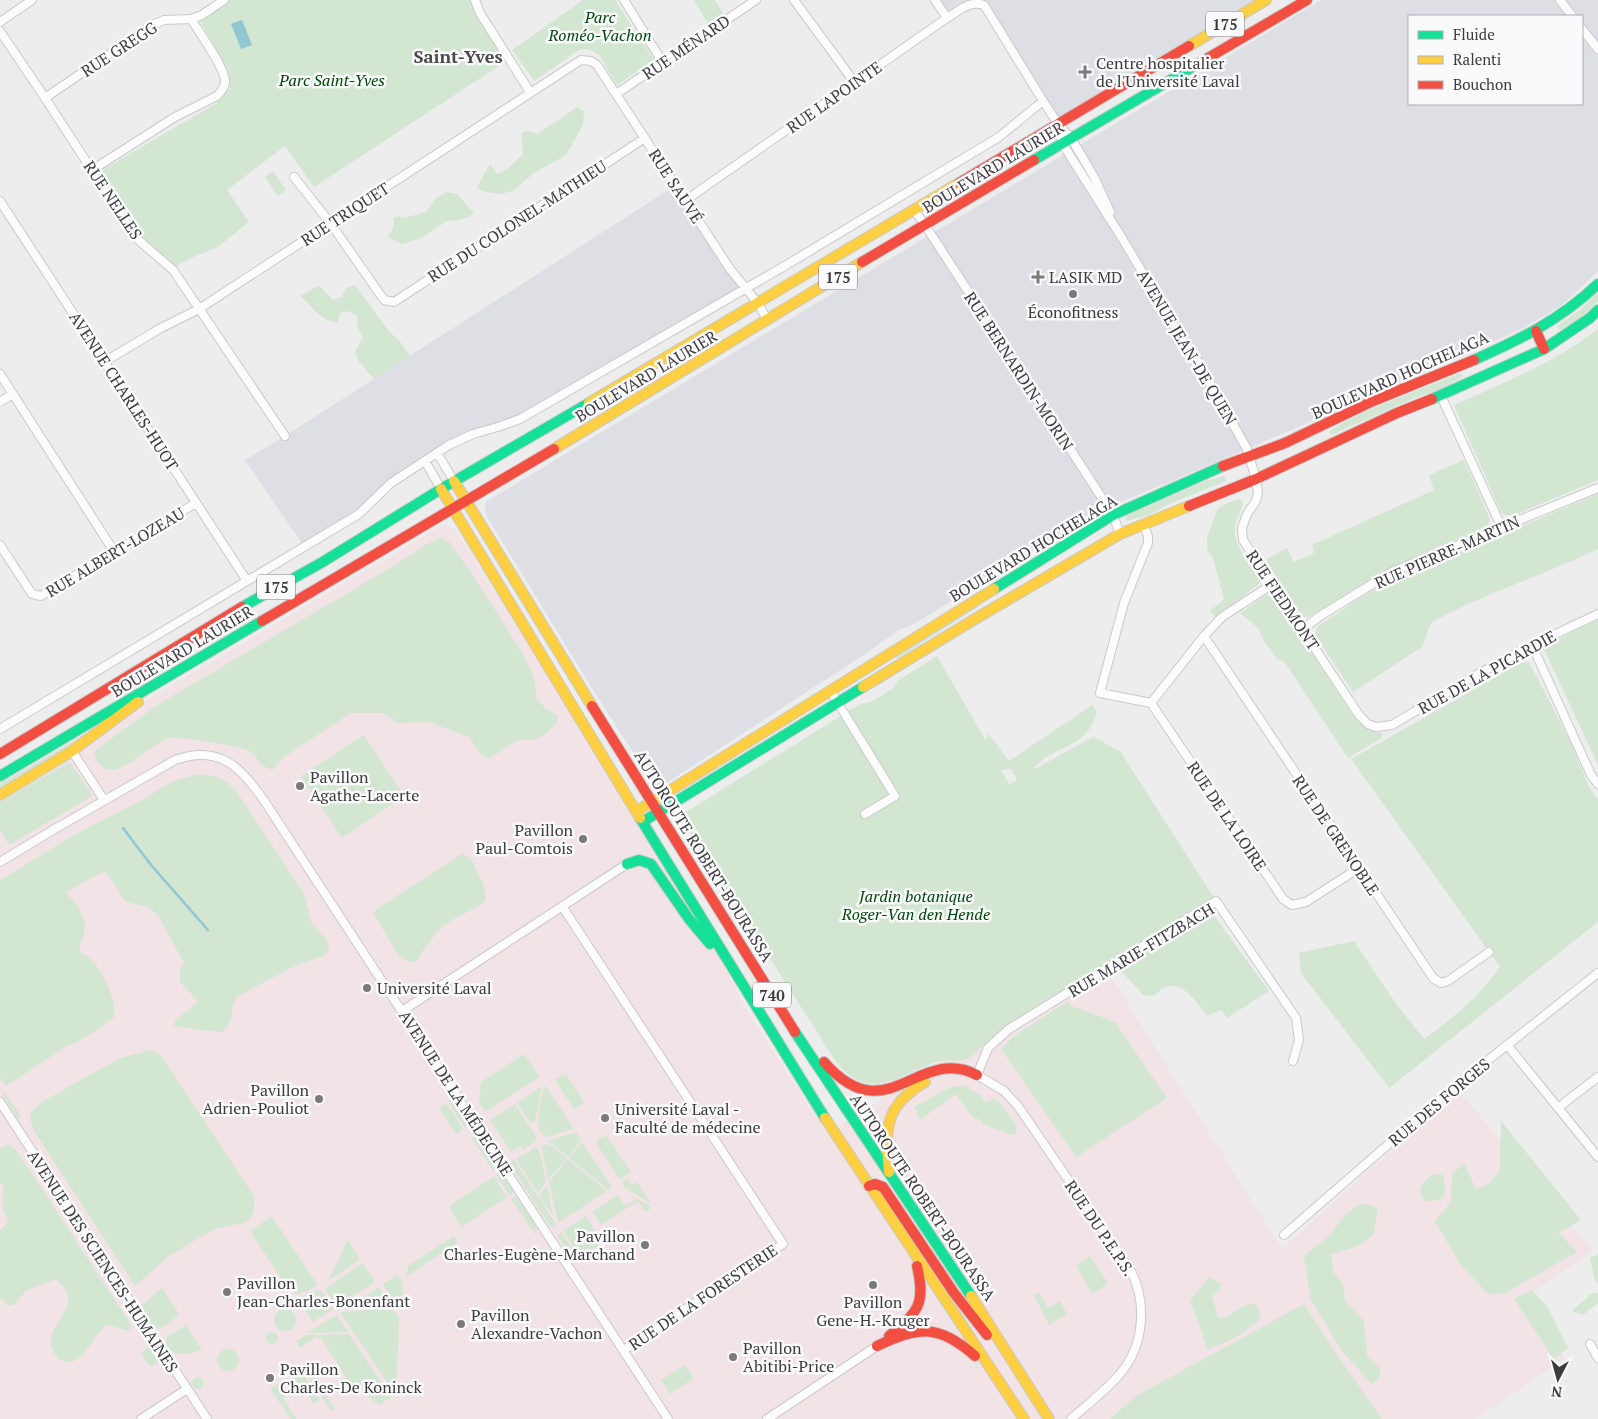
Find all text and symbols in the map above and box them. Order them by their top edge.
park label: Parc Roméo-Vachon [547,6,652,46]
street label: RUE MÉNARD [638,10,734,84]
road number: 175 [1206,12,1244,36]
legend [1408,15,1583,105]
street label: RUE GREGG [77,16,161,82]
text: Fluide [1453,24,1495,44]
district label: Saint-Yves [413,44,503,68]
text: Ralenti [1453,49,1501,69]
place label: Centre hospitalier de l'Université Laval [1096,52,1240,92]
street label: RUE LAPOINTE [782,56,886,138]
marker: Centre hospitalier de l'Université Laval [1078,65,1092,79]
park label: Parc Saint-Yves [278,69,385,91]
text: Bouchon [1453,74,1512,94]
street label: BOULEVARD LAURIER [918,115,1069,218]
street label: RUE SAUVÉ [644,145,708,227]
street label: RUE DU COLONEL-MATHIEU [423,155,611,287]
street label: RUE NELLES [79,156,147,244]
street label: RUE TRIQUET [296,177,394,251]
road number: 175 [819,264,857,290]
street label: AVENUE JEAN-DE QUEN [1132,265,1242,429]
place label: LASIK MD [1049,266,1122,288]
marker: LASIK MD [1031,270,1045,284]
street label: RUE BERNARDIN-MORIN [959,287,1079,455]
marker: Éconofitness [1067,288,1079,300]
place label: Éconofitness [1028,301,1118,323]
street label: AVENUE CHARLES-HUOT [64,307,184,475]
street label: BOULEVARD LAURIER [571,324,722,427]
street label: BOULEVARD HOCHELAGA [1308,326,1492,424]
street label: BOULEVARD HOCHELAGA [945,489,1121,607]
street label: RUE ALBERT-LOZEAU [41,502,189,602]
street label: RUE PIERRE-MARTIN [1371,510,1523,594]
street label: RUE FIEDMONT [1241,546,1325,654]
road number: 175 [257,574,295,600]
street label: BOULEVARD LAURIER [107,599,258,702]
street label: RUE DE LA PICARDIE [1414,625,1560,719]
street label: AUTOROUTE ROBERT-BOURASSA [630,746,779,966]
street label: RUE DE LA LOIRE [1182,757,1272,875]
place label: Pavillon Agathe-Lacerte [310,766,419,806]
street label: RUE DE GRENOBLE [1288,771,1384,899]
marker: Pavillon Agathe-Lacerte [294,780,306,792]
place label: Pavillon Paul-Comtois [475,819,573,859]
marker: Pavillon Paul-Comtois [577,833,589,845]
park label: Jardin botanique Roger-Van den Hende [841,885,990,925]
street label: RUE MARIE-FITZBACH [1064,898,1218,1002]
place label: Université Laval [377,977,492,999]
marker: Université Laval [361,982,373,994]
road number: 740 [753,982,791,1008]
street label: AVENUE DE LA MÉDECINE [394,1006,518,1180]
street label: RUE DES FORGES [1384,1053,1494,1151]
place label: Pavillon Adrien-Pouliot [203,1079,309,1119]
street label: AUTOROUTE ROBERT-BOURASSA [845,1089,1001,1305]
marker: Pavillon Adrien-Pouliot [313,1093,325,1105]
place label: Université Laval - Faculté de médecine [615,1098,761,1138]
marker: Université Laval - Faculté de médecine [599,1112,611,1124]
street label: AVENUE DES SCIENCES-HUMAINES [23,1145,183,1377]
street label: RUE DU P.E.P.S. [1060,1176,1140,1280]
place label: Pavillon Charles-Eugène-Marchand [444,1225,635,1265]
street label: RUE DE LA FORESTERIE [624,1239,782,1355]
marker: Pavillon Charles-Eugène-Marchand [639,1239,651,1251]
place label: Pavillon Jean-Charles-Bonenfant [237,1272,410,1312]
marker: Pavillon Gene-H.-Kruger [867,1279,879,1291]
marker: Pavillon Jean-Charles-Bonenfant [221,1286,233,1298]
place label: Pavillon Gene-H.-Kruger [816,1291,931,1331]
place label: Pavillon Alexandre-Vachon [471,1304,603,1344]
marker: Pavillon Alexandre-Vachon [455,1318,467,1330]
place label: Pavillon Abitibi-Price [743,1337,834,1377]
marker: Pavillon Abitibi-Price [727,1351,739,1363]
north arrow [1533,1354,1583,1404]
place label: Pavillon Charles-De Koninck [280,1358,422,1398]
marker: Pavillon Charles-De Koninck [264,1372,276,1384]
text: N [1550,1382,1563,1402]

